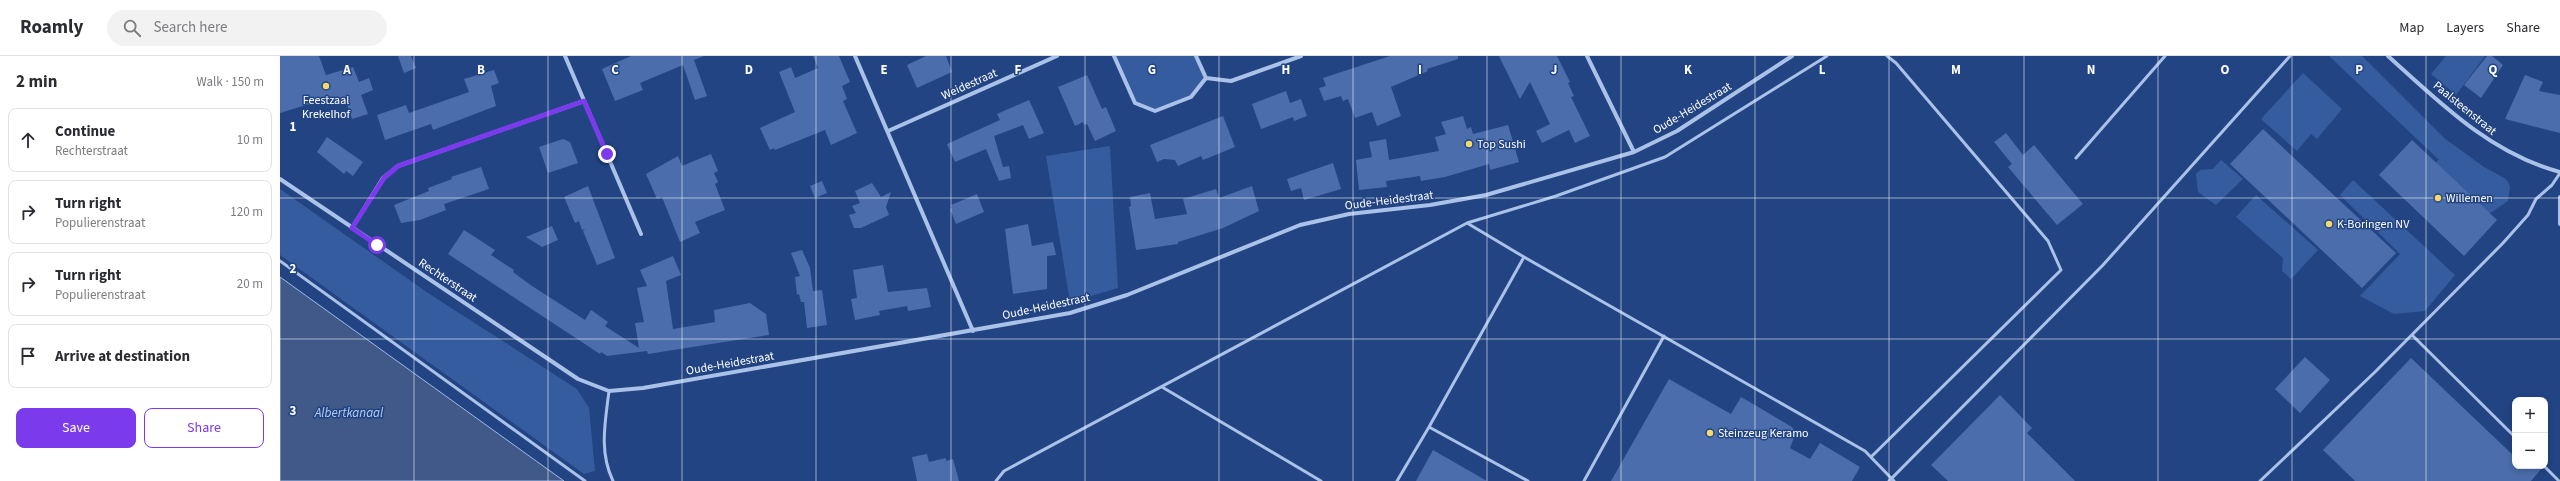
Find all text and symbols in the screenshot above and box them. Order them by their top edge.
search box [107,10,387,46]
text: Roamly [20,14,83,41]
icon: search [121,17,143,39]
text: Search here [153,17,227,38]
text: Map [2399,18,2424,38]
text: Layers [2446,18,2484,38]
text: Share [2506,18,2540,38]
text: A [342,61,351,79]
text: B [477,61,485,79]
text: C [611,61,619,79]
text: D [745,61,753,79]
text: E [880,61,888,79]
text: F [1015,61,1022,79]
text: G [1148,61,1156,79]
text: H [1282,61,1290,79]
text: I [1418,61,1422,79]
text: J [1551,61,1557,79]
text: K [1684,61,1693,79]
text: L [1819,61,1826,79]
text: M [1951,61,1961,79]
text: N [2087,61,2095,79]
text: O [2221,61,2230,79]
text: P [2355,61,2363,79]
text: Q [2489,61,2498,79]
street label: Weidestraat [938,65,1000,104]
text: 2 min [16,70,57,94]
text: Walk · 150 m [196,73,264,91]
street label: Paalsteenstraat [2429,77,2500,139]
street label: Oude-Heidestraat [1650,78,1735,139]
marker: Feestzaal Krekelhof [321,81,331,91]
place label: Feestzaal Krekelhof [302,92,351,123]
text: 1 [290,118,297,136]
text: Continue [55,121,115,142]
icon: ahead [17,129,39,151]
text: 10 m [237,131,263,149]
place label: Top Sushi [1477,136,1526,153]
marker: Top Sushi [1464,139,1474,149]
text: Rechterstraat [55,142,128,160]
route end [598,145,616,163]
street label: Oude-Heidestraat [1344,187,1434,214]
place label: Willemen [2446,190,2493,207]
text: Turn right [55,193,121,214]
marker: Willemen [2433,193,2443,203]
icon: right [17,201,39,223]
text: 120 m [230,203,263,221]
text: Populierenstraat [55,214,145,232]
place label: K-Boringen NV [2337,216,2410,233]
marker: K-Boringen NV [2324,219,2334,229]
route start [368,236,386,254]
street label: Rechterstraat [415,255,480,306]
text: 2 [290,260,297,278]
text: Turn right [55,265,121,286]
icon: right [17,273,39,295]
text: 20 m [237,275,263,293]
text: Populierenstraat [55,286,145,304]
street label: Oude-Heidestraat [1001,289,1091,324]
icon: arrive [17,345,39,367]
text: Arrive at destination [55,346,190,367]
street label: Oude-Heidestraat [685,347,775,380]
map controls [2512,397,2548,469]
button: + [2512,397,2548,433]
text: 3 [290,402,297,420]
water label: Albertkanaal [314,404,384,422]
button: Save [16,408,136,448]
button: Share [144,408,264,448]
place label: Steinzeug Keramo [1718,425,1809,442]
marker: Steinzeug Keramo [1705,428,1715,438]
button: − [2512,433,2548,469]

